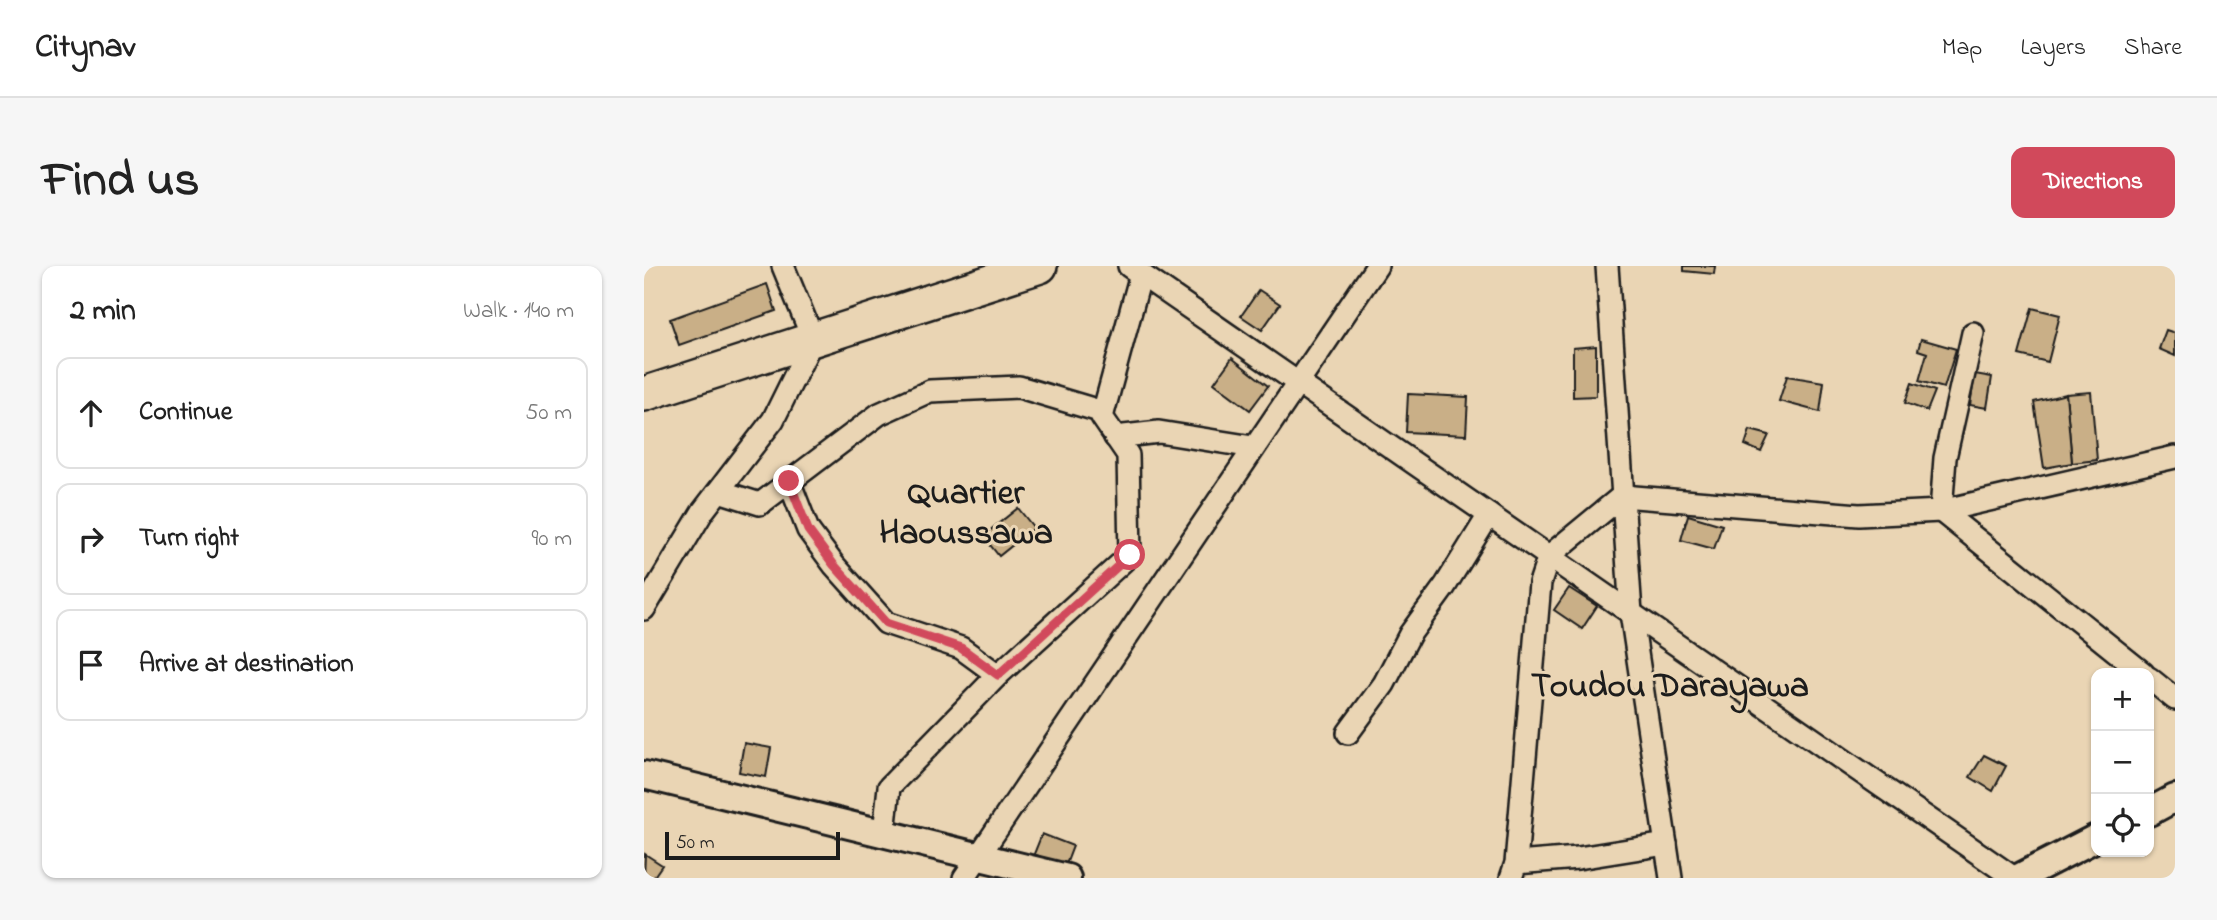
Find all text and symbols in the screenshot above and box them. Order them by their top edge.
text: Citynav [35,24,135,72]
text: Map [1942,31,1982,66]
text: Layers [2020,31,2086,66]
text: Share [2124,31,2182,66]
text: Find us [42,146,199,218]
button: Directions [2011,147,2175,218]
text: 2 min [70,290,136,334]
text: Walk · 140 m [463,295,574,328]
icon: ahead [72,394,110,432]
text: Continue [139,394,232,432]
text: 50 m [525,397,572,430]
route end [773,465,804,496]
district label: Quartier Haoussawa [879,469,1053,560]
icon: right [72,520,110,558]
text: Turn right [139,520,239,558]
text: 90 m [532,523,572,556]
route start [1114,539,1145,570]
icon: arrive [72,646,110,684]
text: Arrive at destination [139,646,354,684]
district label: Toudou Darayawa [1531,662,1809,714]
map controls [2091,668,2154,857]
button: + [2091,668,2154,731]
button: − [2091,731,2154,794]
button: locate [2091,794,2154,857]
scale bar [665,829,840,861]
text: 50 m [676,830,715,857]

